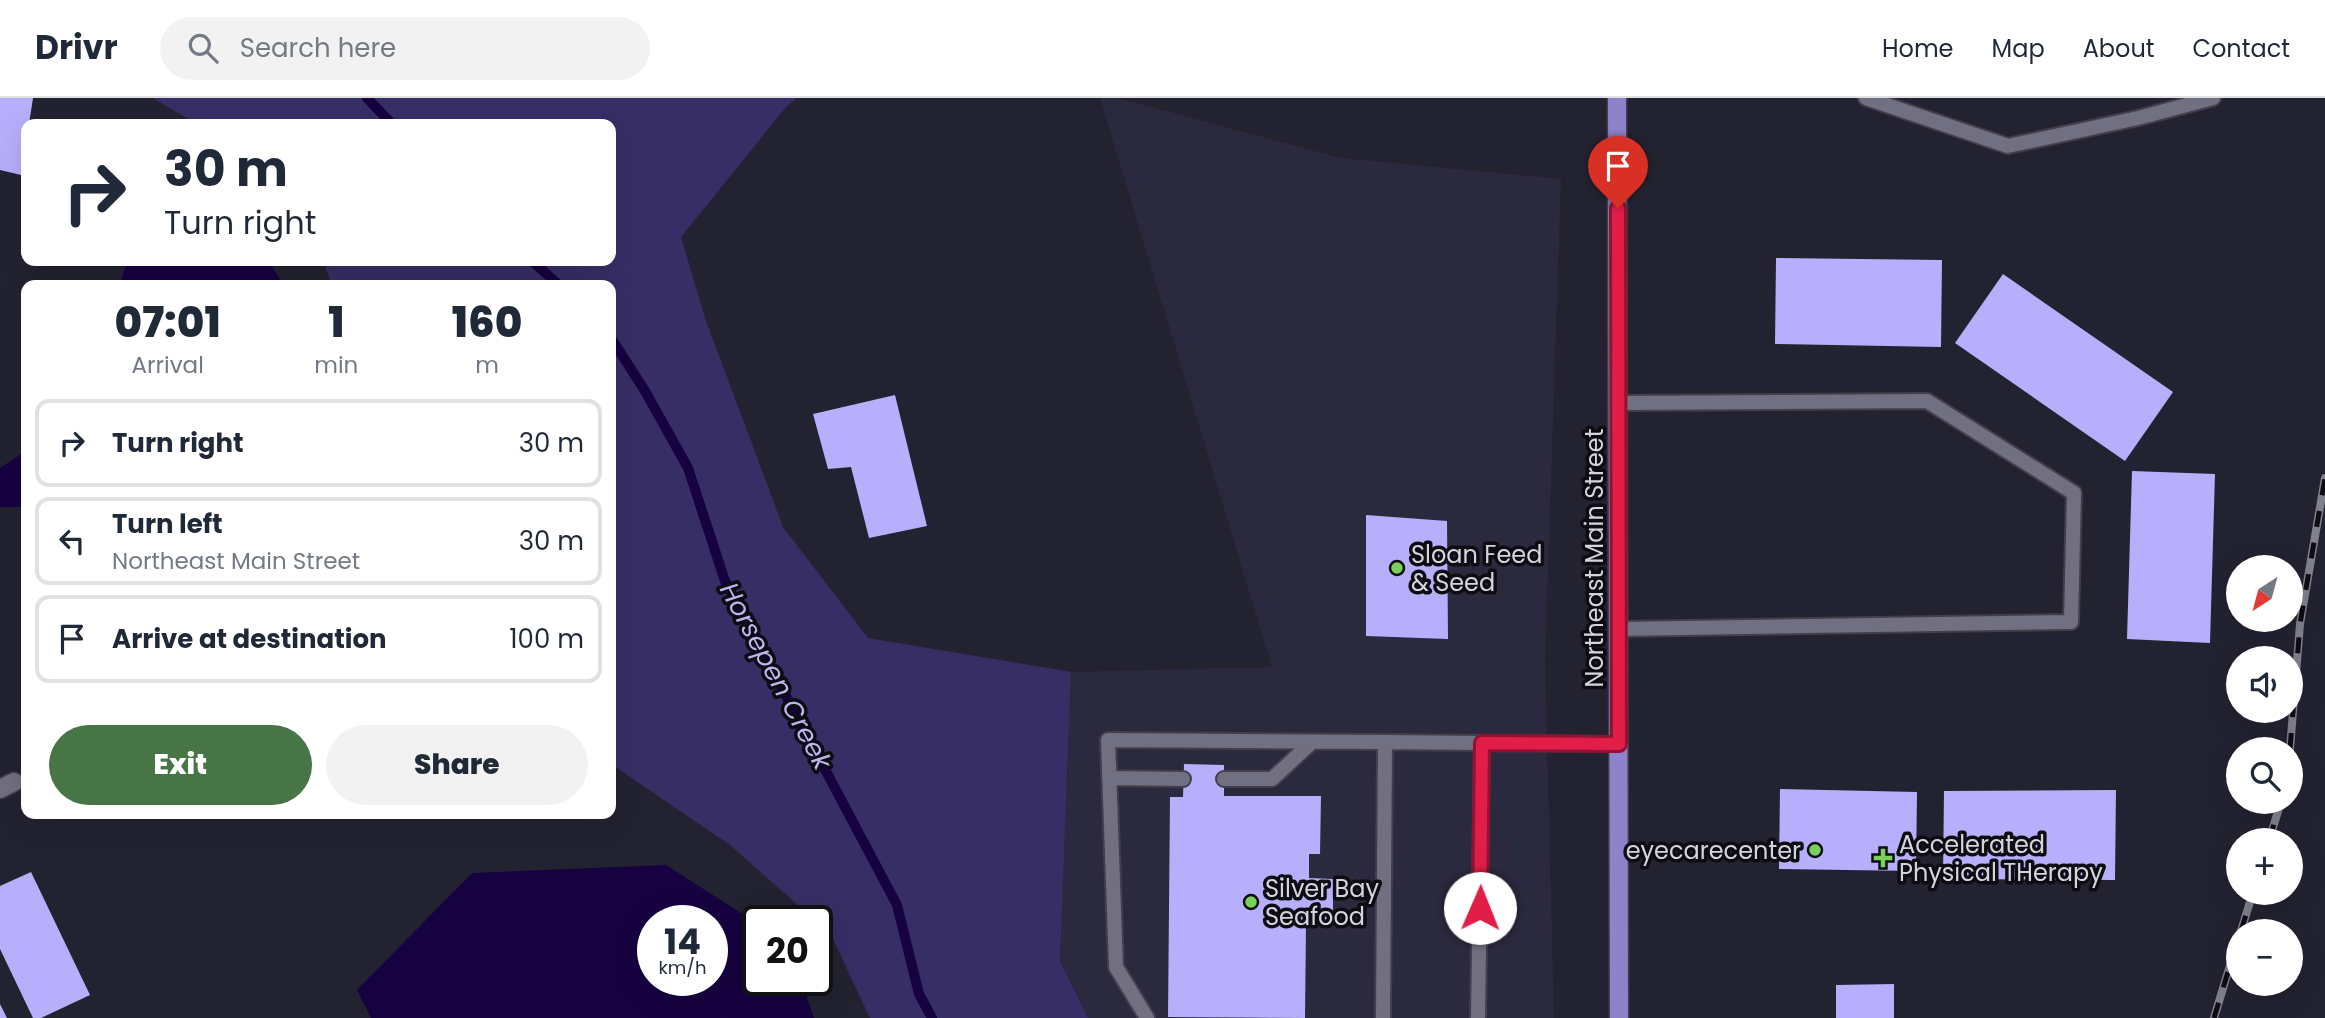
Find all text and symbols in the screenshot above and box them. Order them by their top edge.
search box [160,17,650,80]
text: Drivr [35,24,118,71]
icon: search [184,29,222,67]
text: Search here [240,30,396,66]
text: Home [1882,32,1954,65]
text: Map [1992,32,2045,65]
text: About [2083,32,2154,65]
text: Contact [2192,32,2290,65]
text: 30 m [164,135,288,203]
pin [1588,136,1648,208]
icon: right [49,147,140,238]
icon: arrive [1599,147,1637,185]
text: Turn right [164,200,316,245]
text: 07:01 [115,293,221,352]
text: 1 [328,293,344,352]
text: 160 [452,293,522,352]
text: Arrival [131,349,204,381]
text: min [314,349,358,381]
text: m [475,349,499,381]
icon: right [53,424,91,462]
text: Turn right [112,425,244,461]
text: 30 m [519,425,584,461]
street label: Northeast Main Street [1578,429,1611,687]
text: Turn left [112,506,223,542]
icon: left [53,522,91,560]
text: 30 m [519,523,584,559]
place label: Sloan Feed & Seed [1411,538,1542,599]
text: Northeast Main Street [112,545,360,577]
north arrow [2226,555,2303,632]
map controls [2226,555,2303,996]
marker: Sloan Feed & Seed [1389,560,1405,576]
water label: Horsepen Creek [711,576,841,777]
icon: arrive [53,620,91,658]
text: Arrive at destination [112,621,387,657]
text: 100 m [509,621,584,657]
button: sound [2226,646,2303,723]
button: Exit [49,725,312,805]
button: Share [326,725,588,805]
button: search [2226,737,2303,814]
place label: Accelerated Physical THerapy [1899,828,2103,889]
button: + [2226,828,2303,905]
place label: eyecarecenter [1626,834,1801,867]
marker: eyecarecenter [1807,842,1823,858]
marker: Accelerated Physical THerapy [1873,848,1893,868]
position arrow [1443,871,1517,945]
place label: Silver Bay Seafood [1265,872,1380,933]
marker: Silver Bay Seafood [1243,894,1259,910]
speed limit sign: 20 [742,905,833,996]
text: 14 [664,917,701,966]
button: − [2226,919,2303,996]
text: km/h [659,955,706,980]

